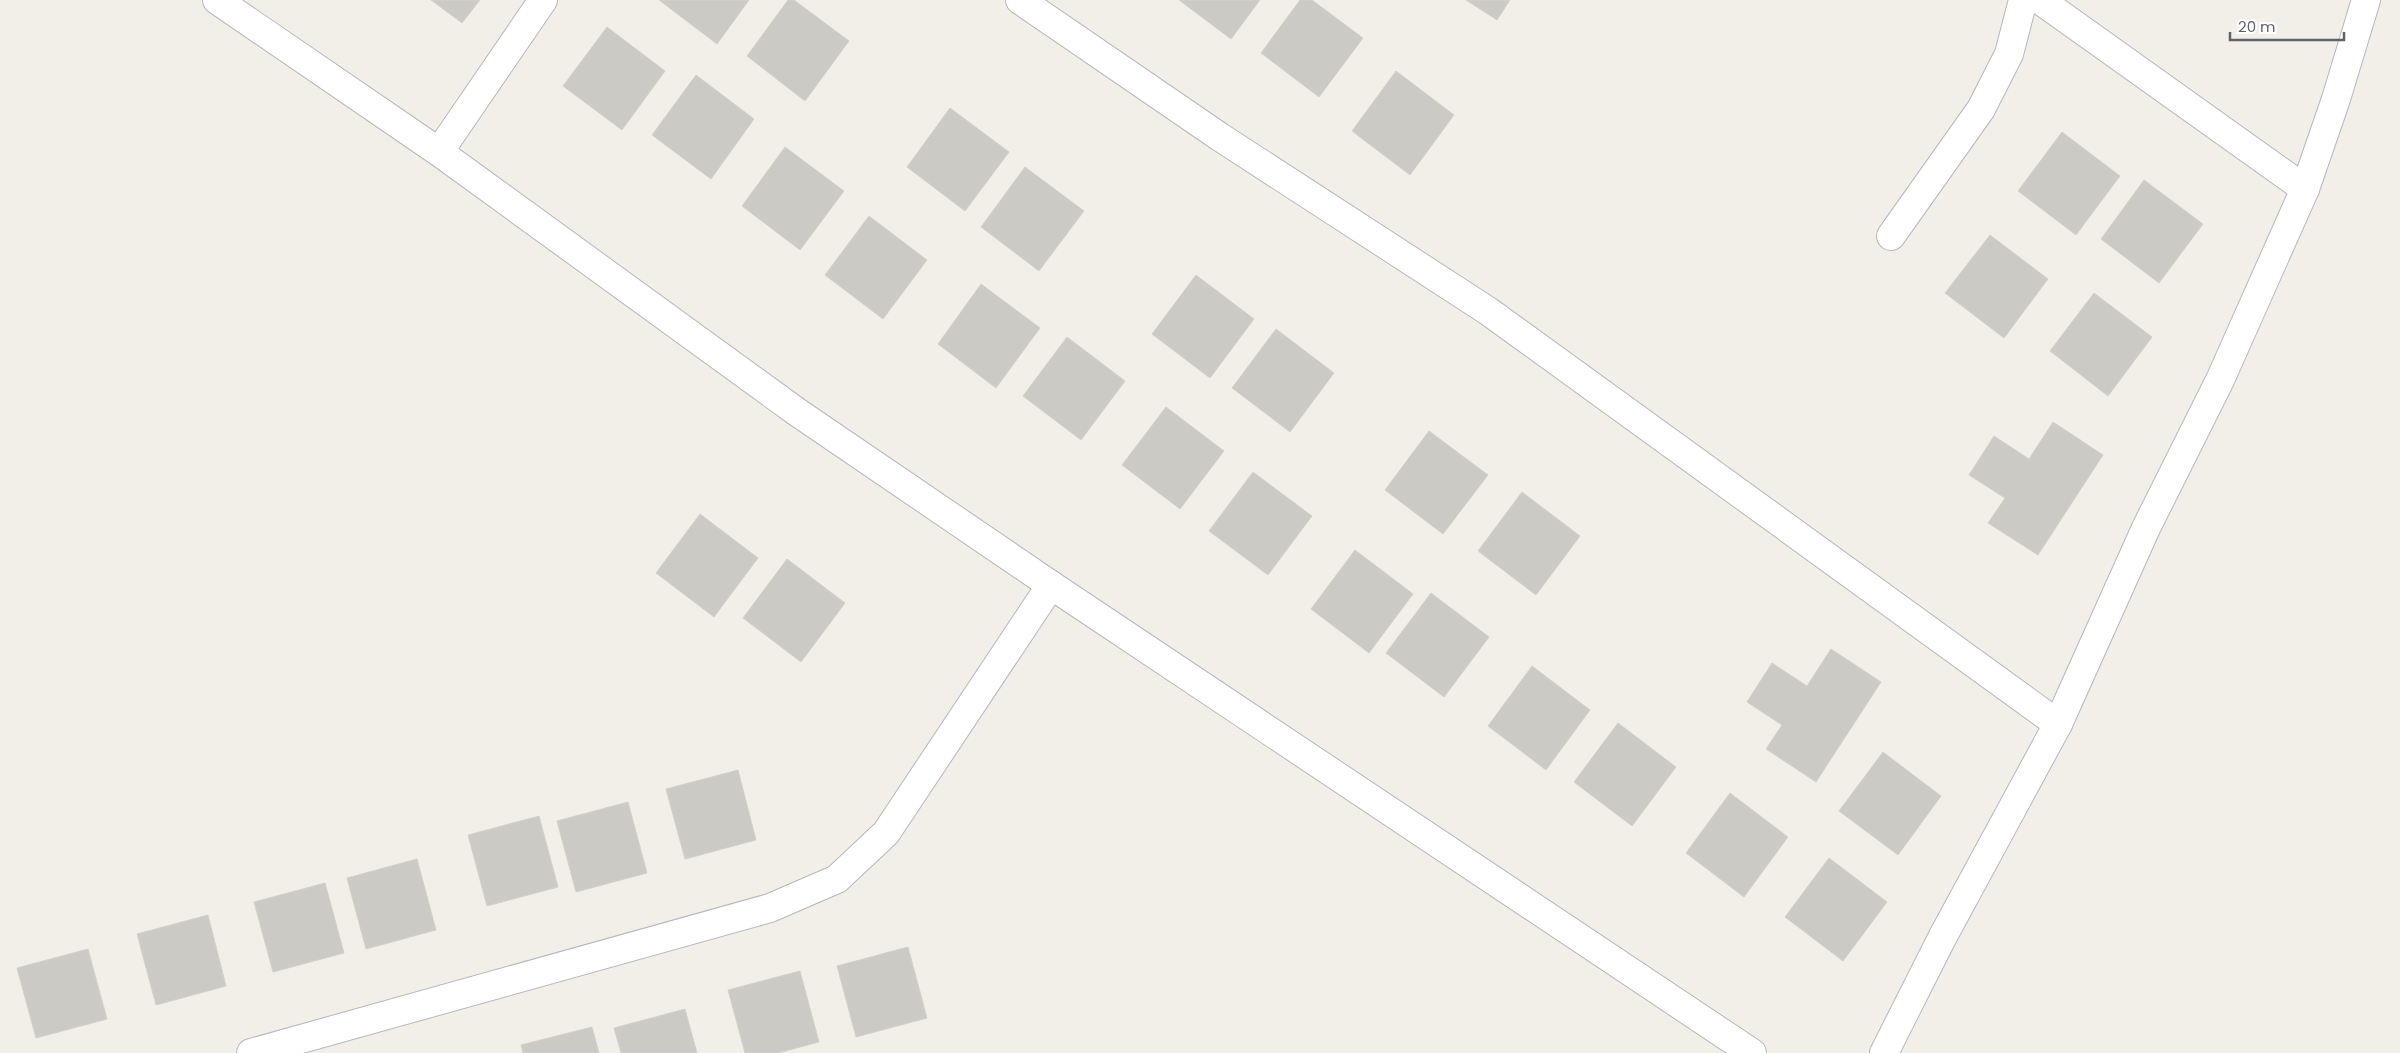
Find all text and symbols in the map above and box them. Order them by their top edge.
scale bar [2230,10,2344,42]
text: 20 m [2238,16,2276,37]

